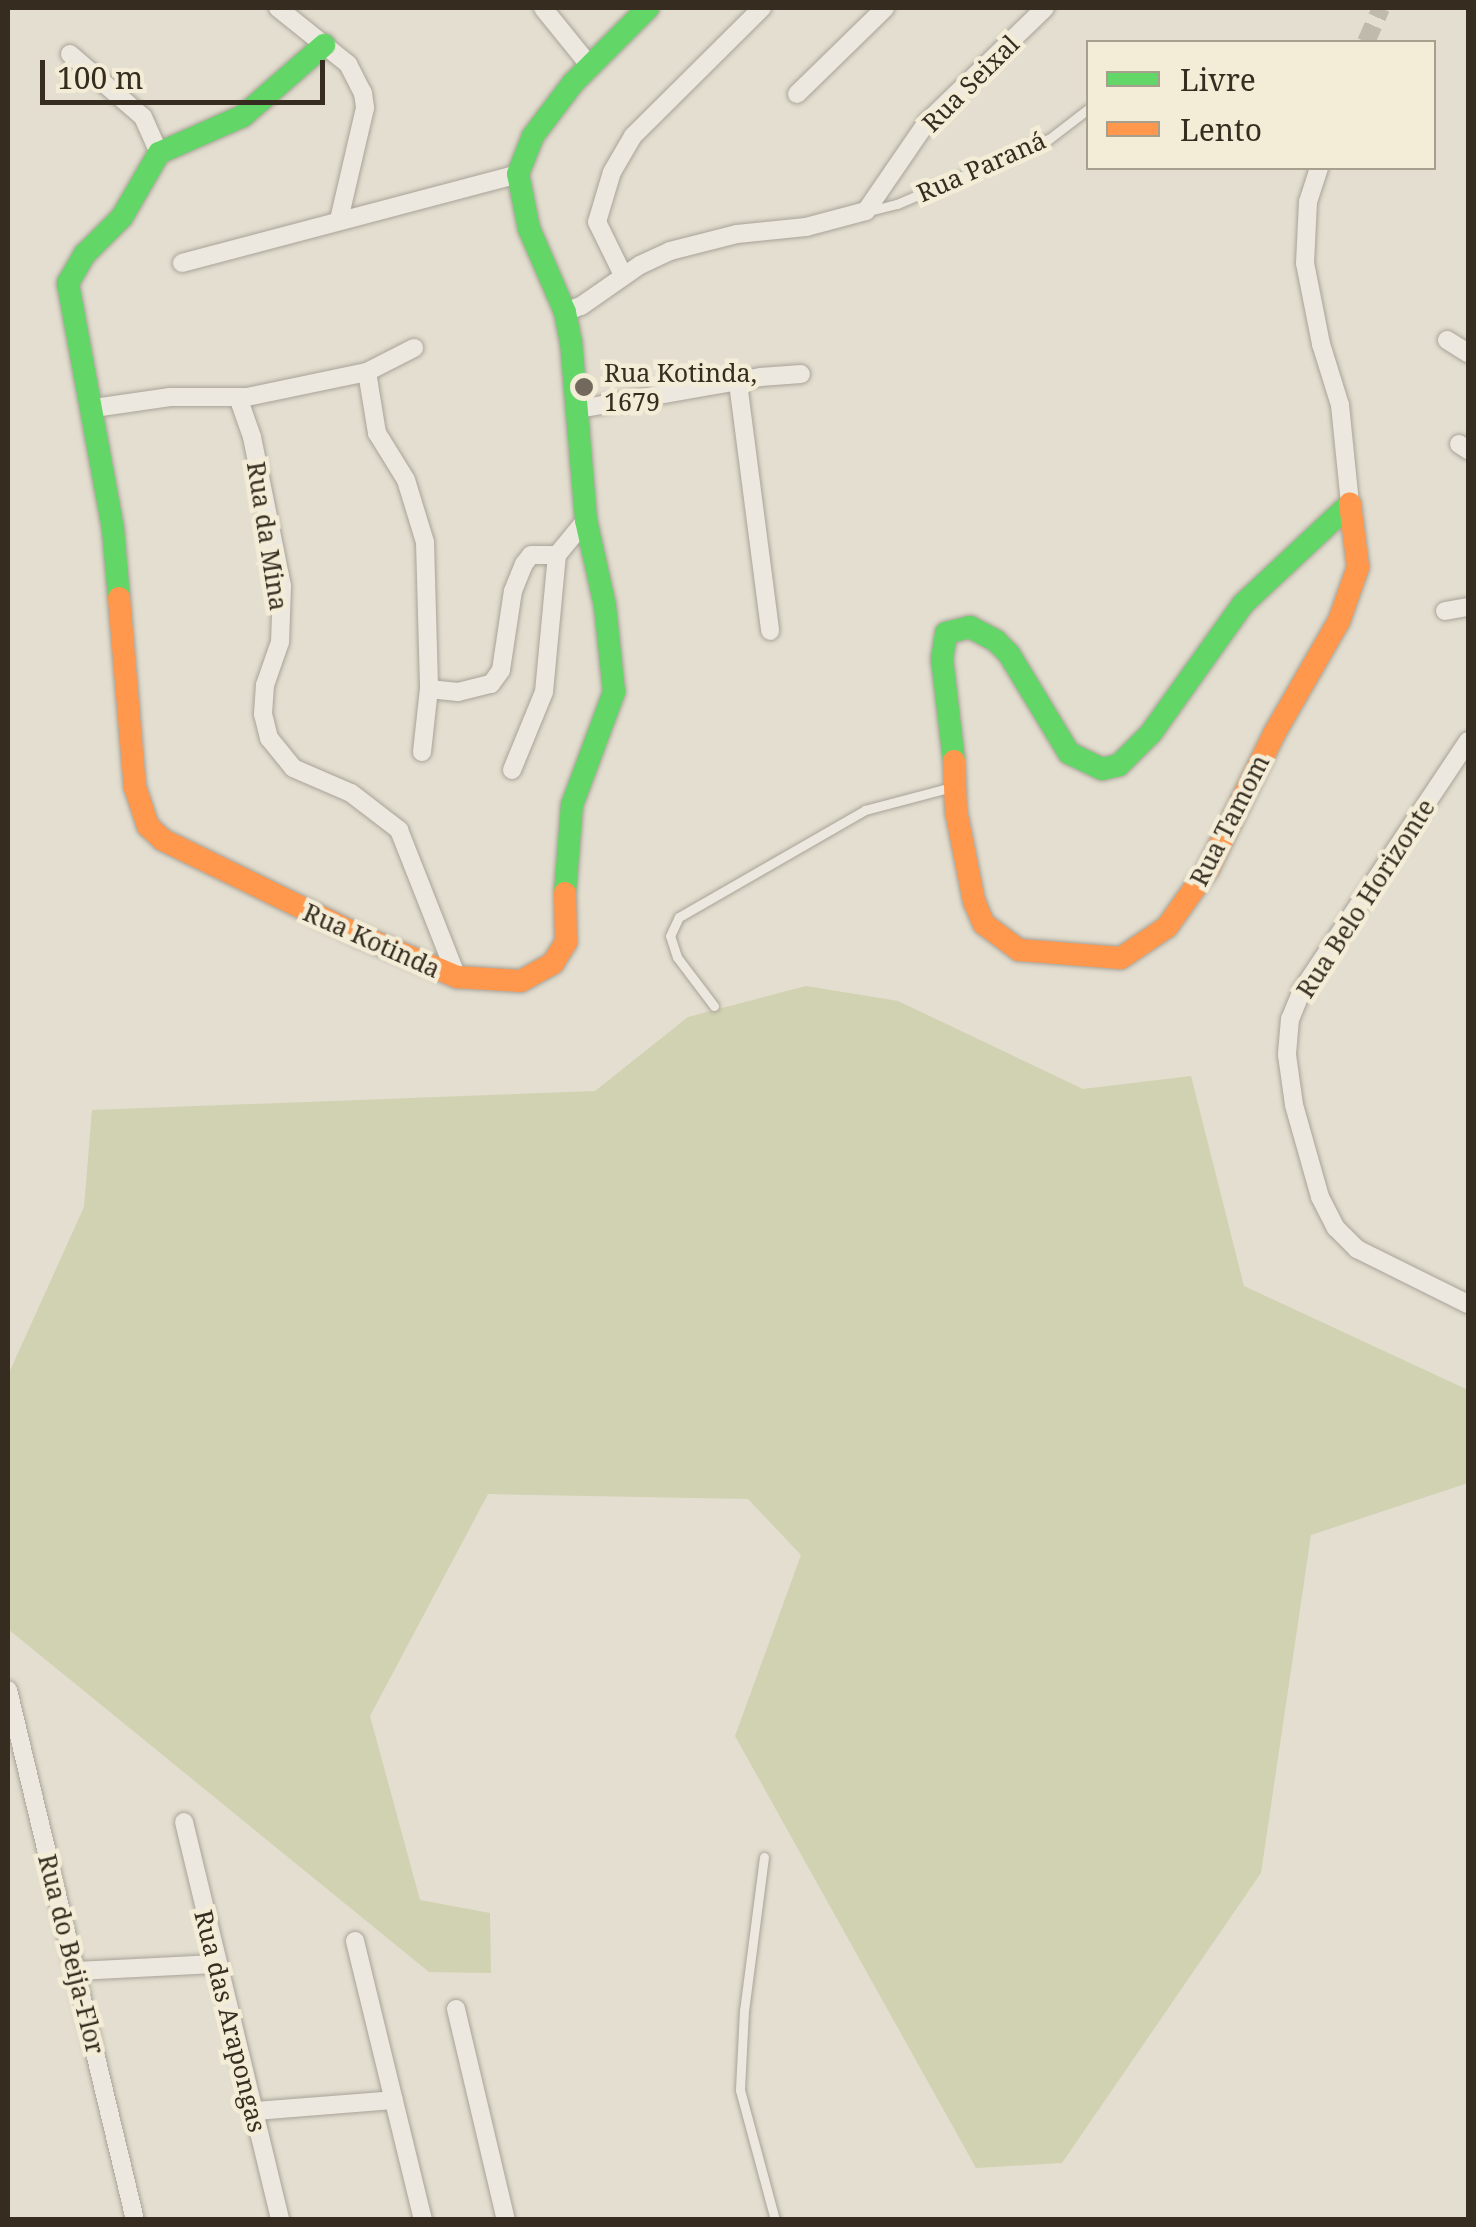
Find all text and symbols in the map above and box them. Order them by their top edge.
street label: Rua Seixal [916,29,1024,137]
scale bar [45,40,330,102]
legend [1086,40,1436,170]
text: 100 m [57,57,143,98]
text: Livre [1180,59,1256,100]
text: Lento [1180,109,1262,150]
street label: Rua Paraná [912,124,1050,208]
place label: Rua Kotinda, 1679 [604,358,757,417]
marker: Rua Kotinda, 1679 [573,376,595,398]
street label: Rua da Mina [241,459,295,613]
street label: Rua Tamom [1183,749,1275,891]
street label: Rua Belo Horizonte [1290,793,1440,1003]
street label: Rua Kotinda [299,896,445,984]
street label: Rua do Beija-Flor [33,1851,111,2057]
street label: Rua das Arapongas [189,1907,273,2135]

